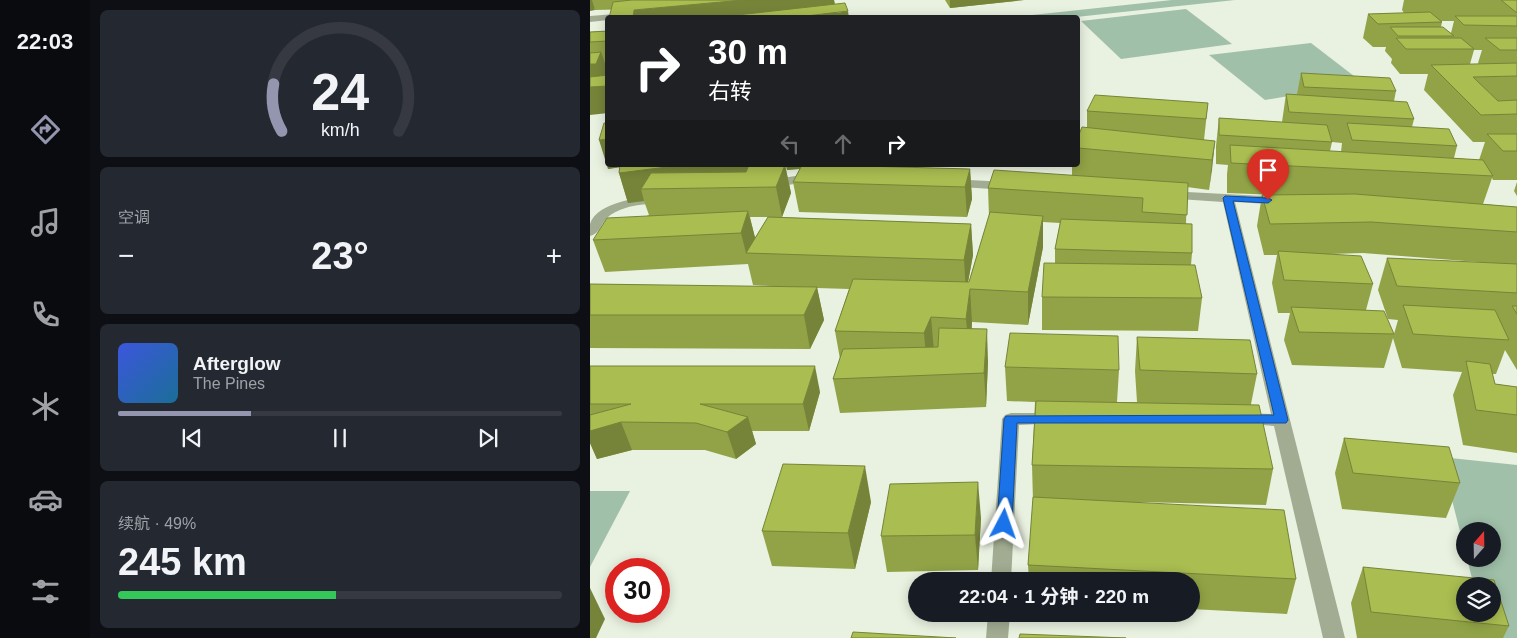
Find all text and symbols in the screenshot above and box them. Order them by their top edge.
text: 22:03 [17,29,73,54]
text: 30 m [708,32,788,71]
icon: right [625,35,690,100]
text: 24 [311,63,369,121]
text: 右转 [708,79,752,104]
icon: directions [28,112,63,147]
text: km/h [321,120,359,140]
icon: left [776,130,804,158]
icon: ahead [829,130,857,158]
icon: right [882,130,910,158]
pin [1247,149,1289,200]
icon: arrive [1254,156,1282,184]
icon: music [28,205,63,240]
text: 空调 [118,209,150,226]
text: 23° [311,235,369,277]
text: − [118,240,134,271]
text: + [546,240,562,271]
icon: phone [28,297,63,332]
text: Afterglow [193,353,281,374]
text: The Pines [193,375,265,392]
icon: climate [28,389,63,424]
icon: previous [178,424,206,452]
icon: pause [326,424,354,452]
icon: next [474,424,502,452]
icon: car [28,482,63,517]
position arrow [977,497,1029,549]
text: 续航 · 49% [118,515,196,532]
north arrow [1456,522,1501,568]
map controls [1456,522,1501,622]
text: 245 km [118,541,247,583]
speed limit sign: 30 [605,558,670,623]
icon: filters [28,574,63,609]
button: layers [1456,577,1501,622]
text: 22:04 · 1 分钟 · 220 m [959,586,1149,607]

